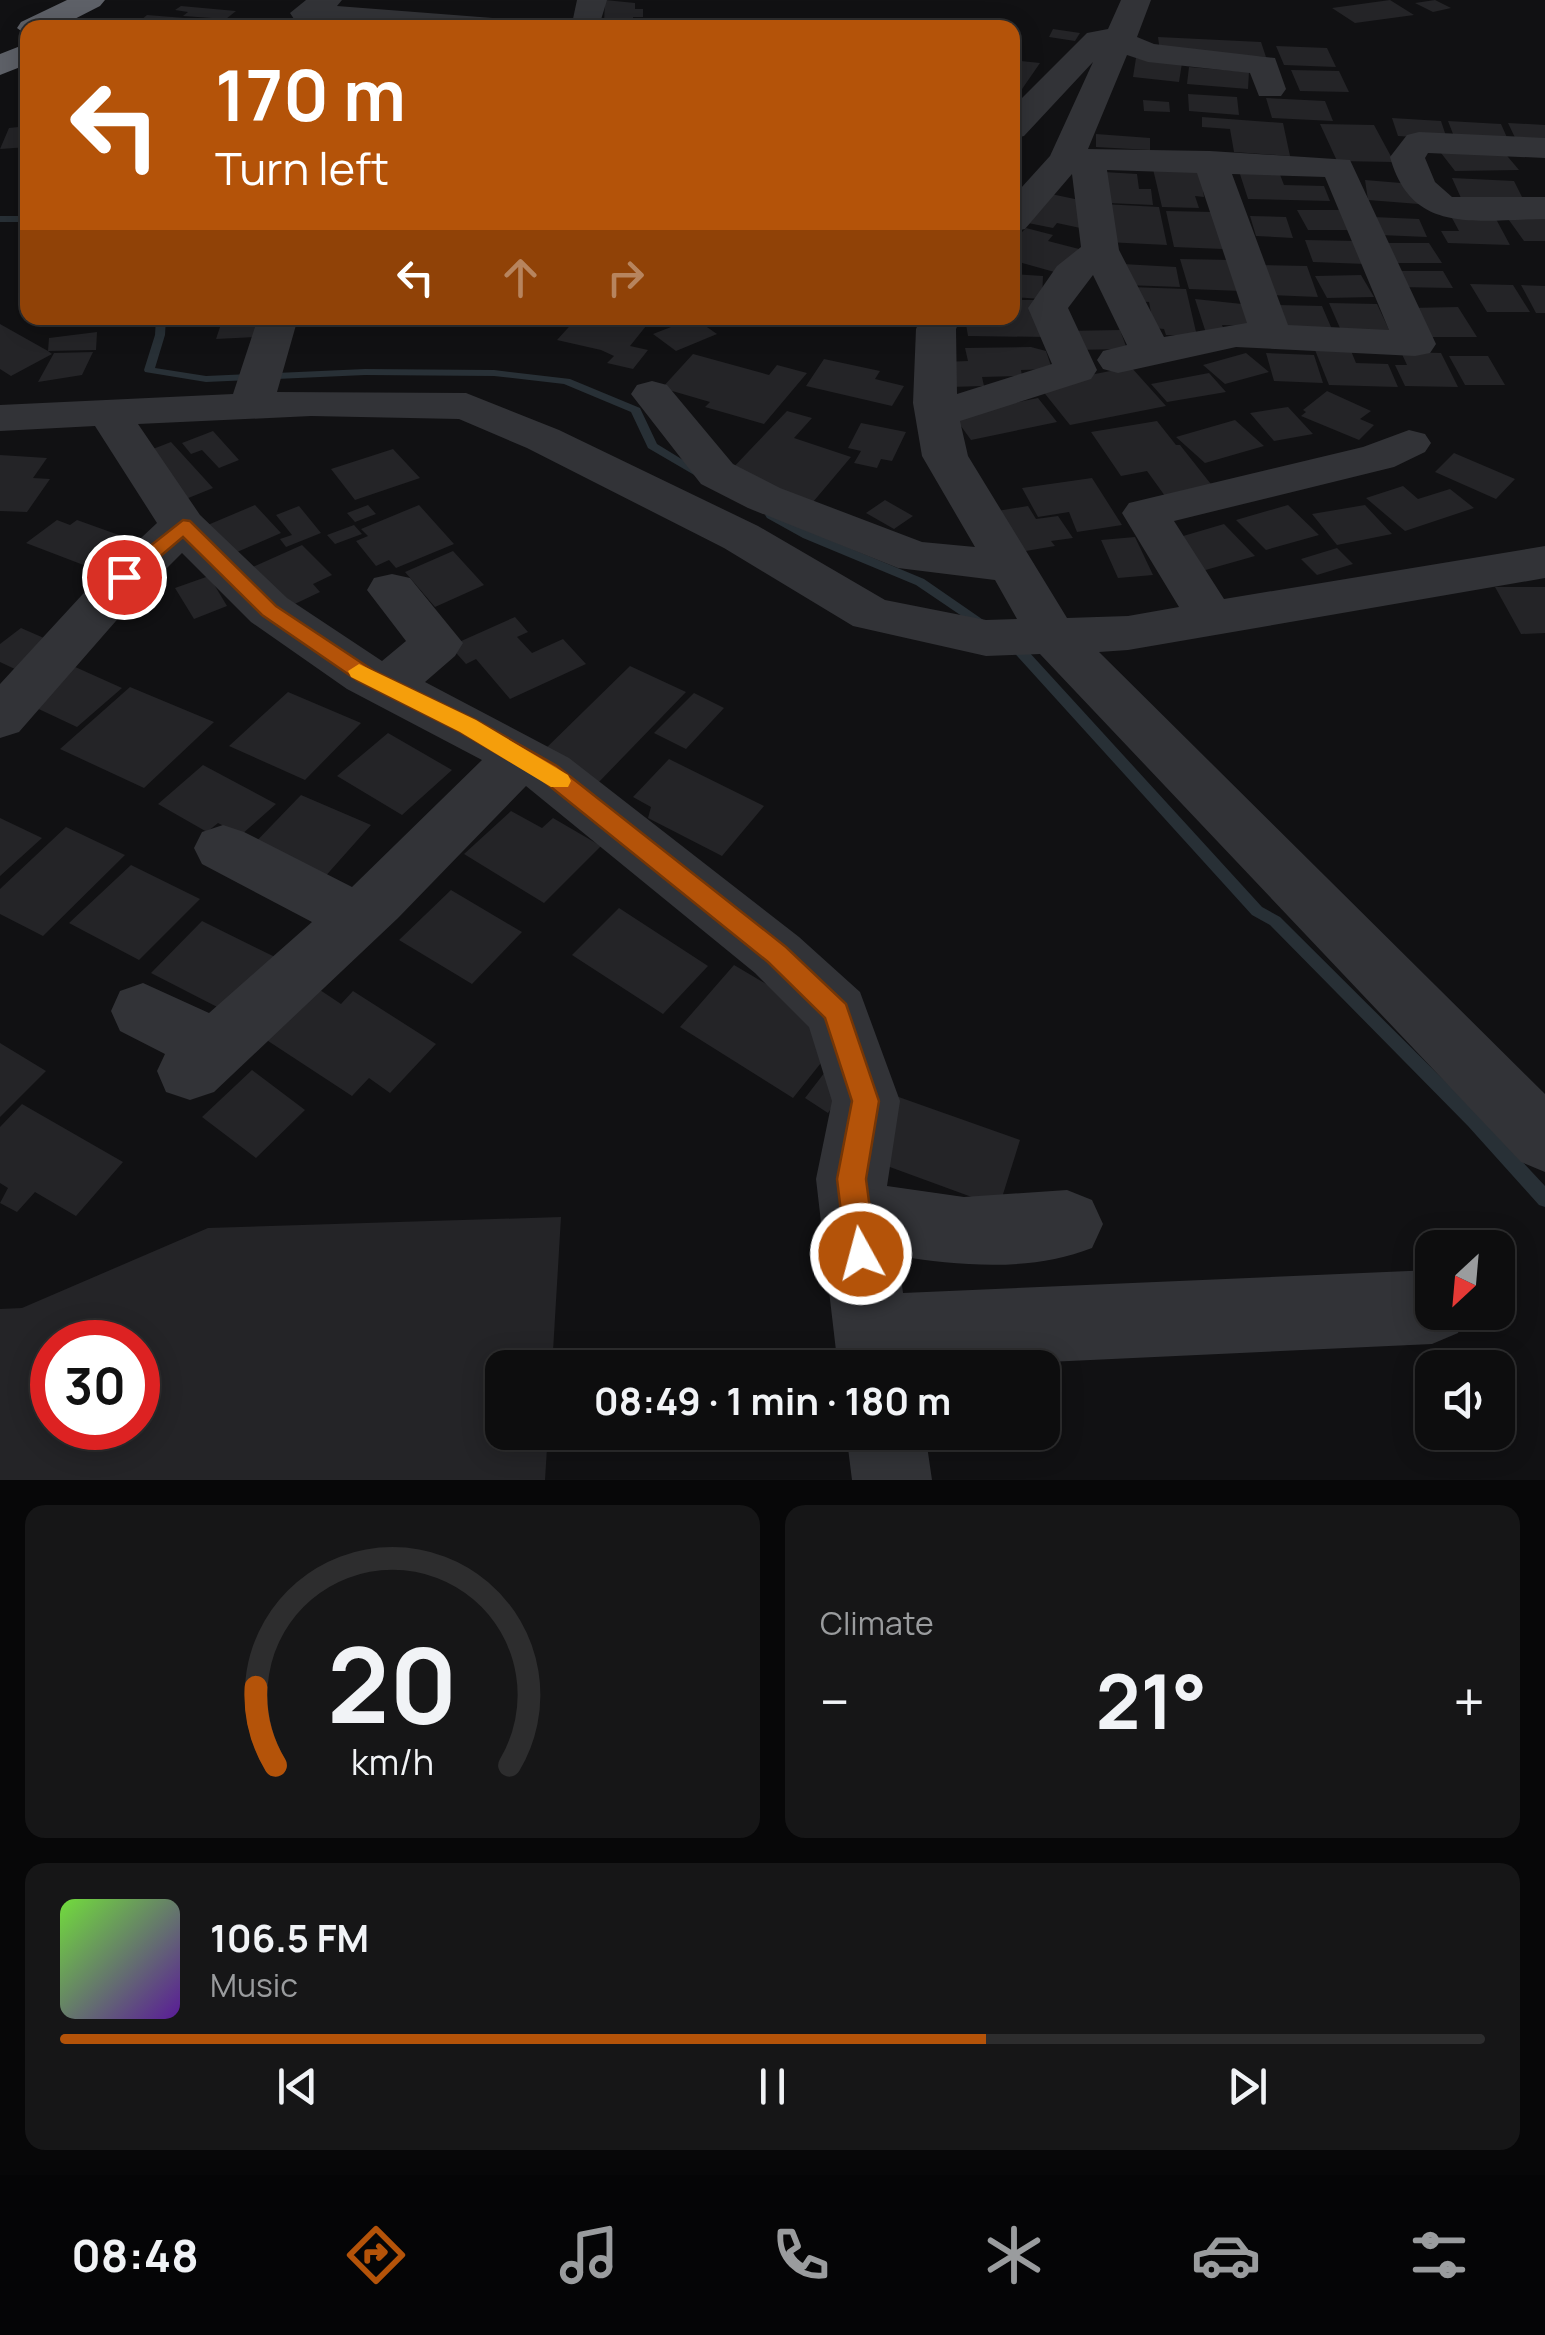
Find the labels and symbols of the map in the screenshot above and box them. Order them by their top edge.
pin [82,535,167,620]
position arrow [809,1202,913,1306]
north arrow [1415,1230,1515,1330]
speed limit sign: 30 [30,1320,160,1450]

